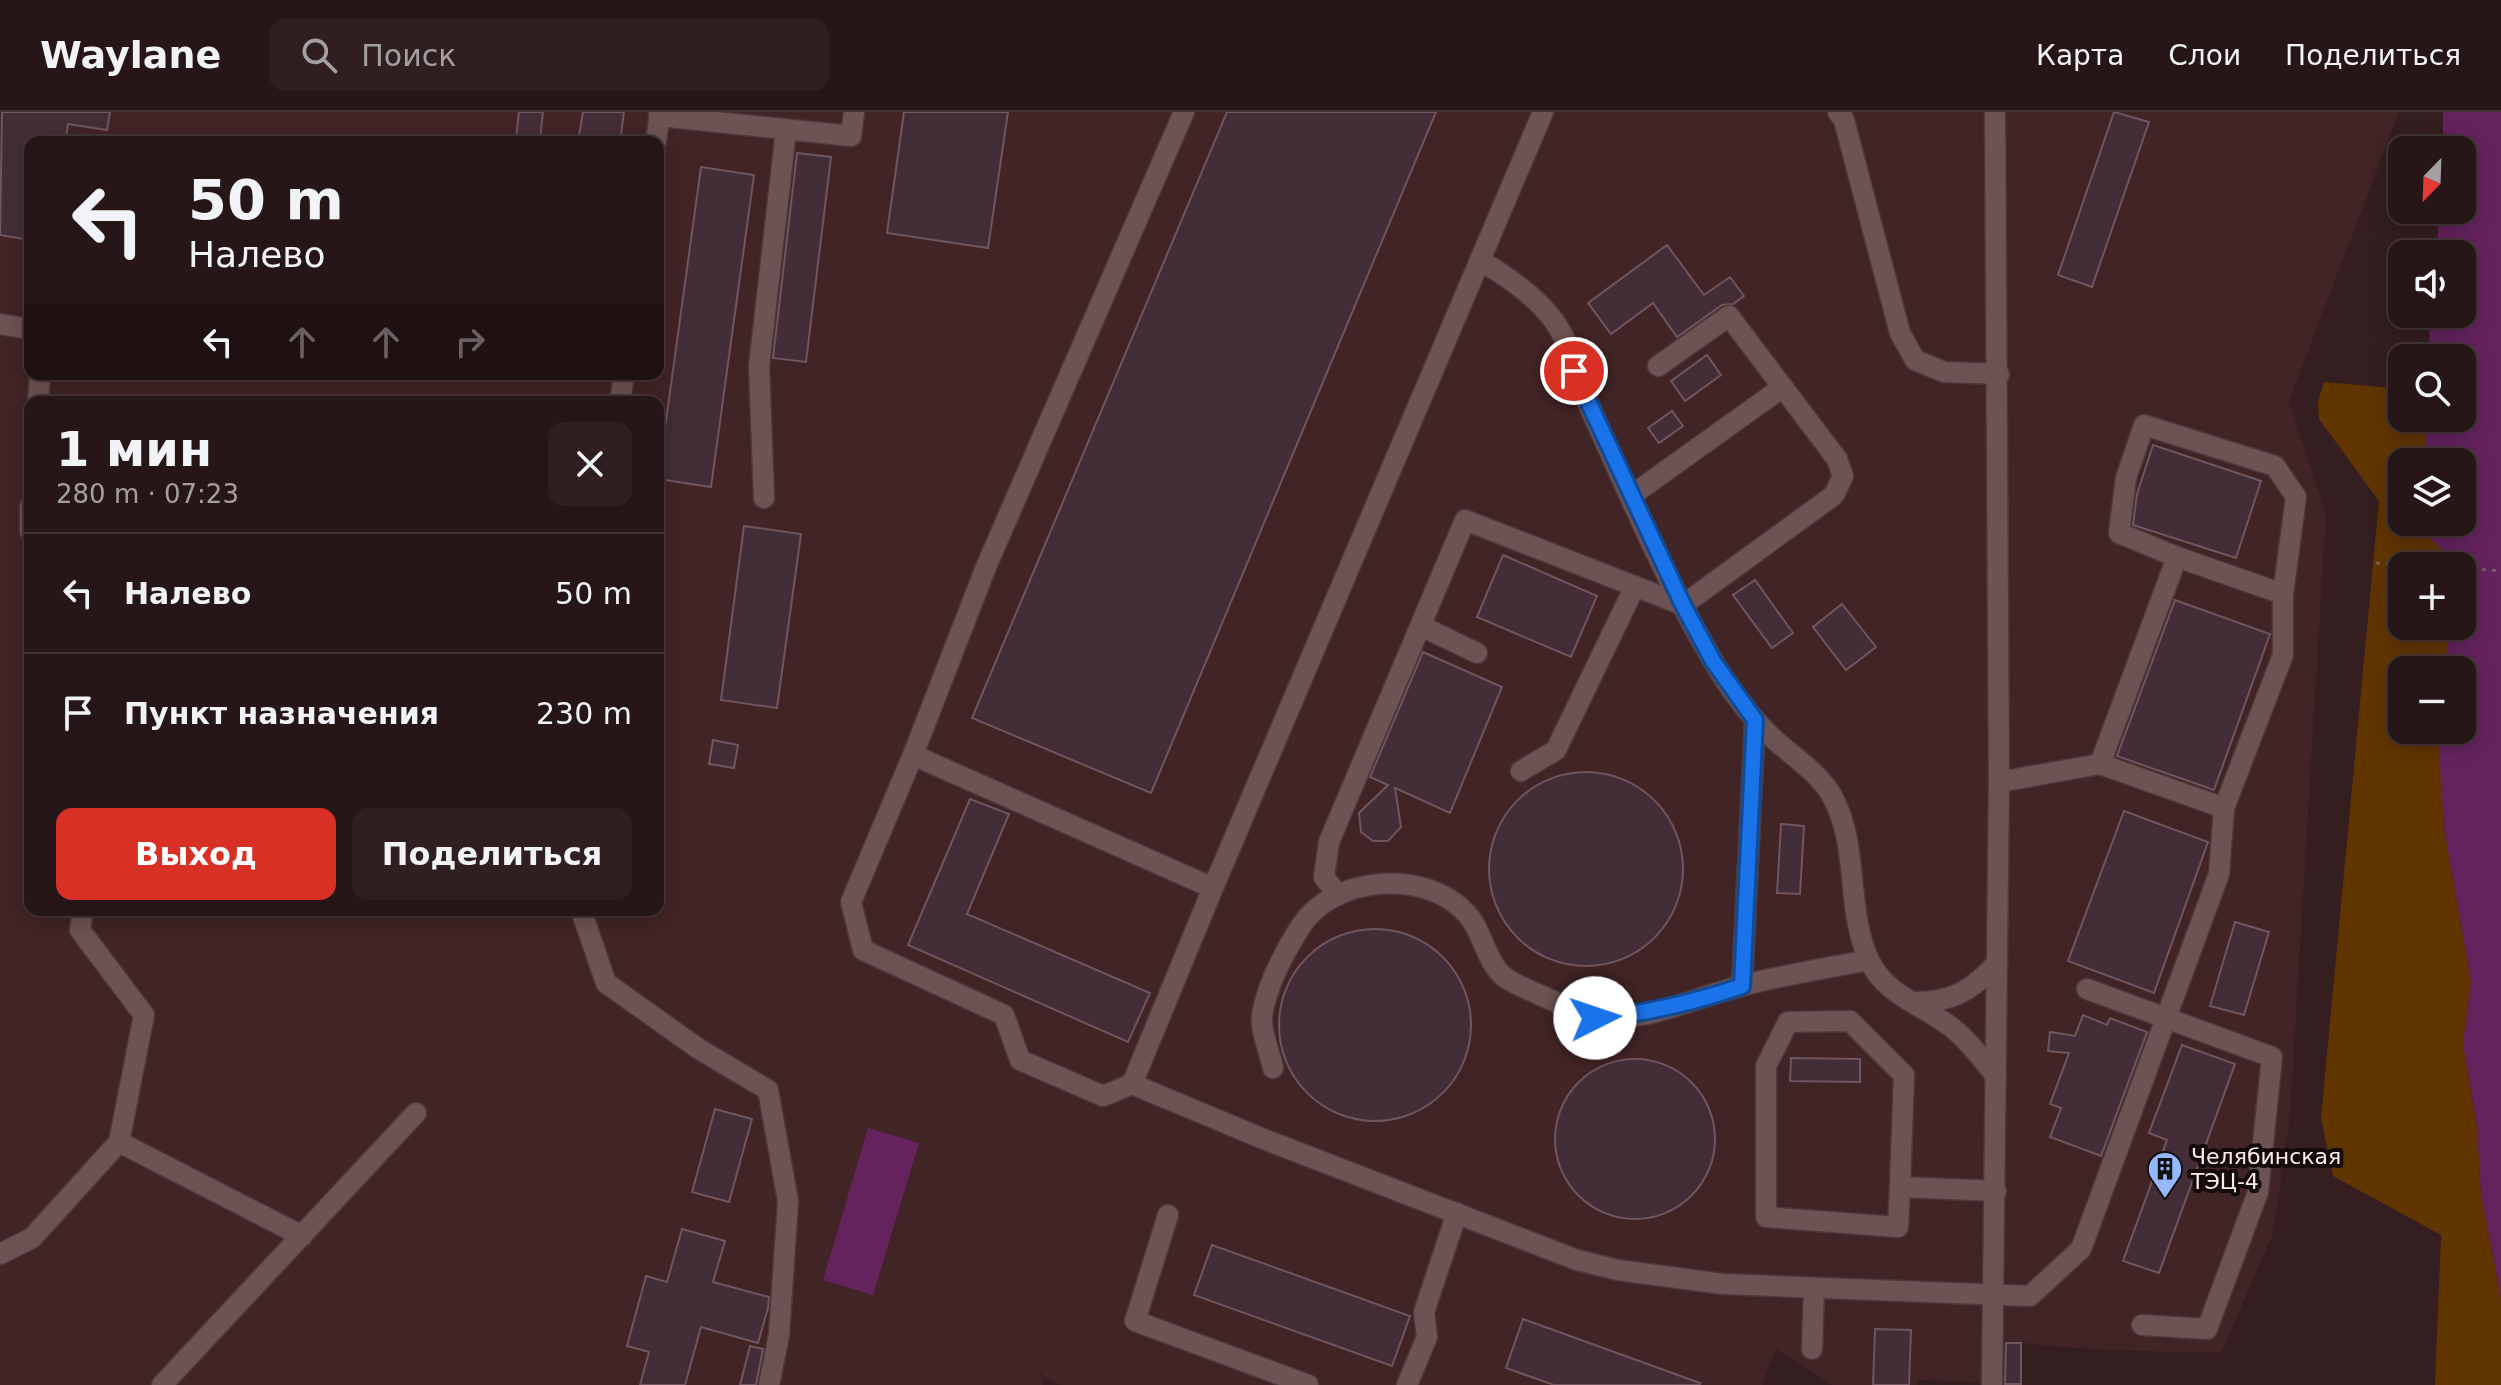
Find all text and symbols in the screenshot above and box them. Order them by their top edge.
search box [269,19,829,91]
text: Waylane [40,33,221,77]
icon: search [297,33,341,77]
text: Поиск [361,38,456,73]
text: Карта [2036,39,2124,72]
text: Слои [2168,39,2241,72]
text: Поделиться [2285,39,2461,72]
north arrow [2388,136,2476,224]
map controls [2388,136,2476,744]
text: 50 m [188,167,344,232]
icon: left [56,168,160,272]
text: Налево [188,234,326,275]
button: sound [2388,240,2476,328]
icon: left [196,320,240,364]
icon: ahead [280,320,324,364]
icon: ahead [364,320,408,364]
icon: right [448,320,492,364]
pin [1540,337,1608,405]
button: search [2388,344,2476,432]
icon: arrive [1552,349,1596,393]
text: 1 мин [56,421,212,477]
button: close [548,422,632,506]
button: layers [2388,448,2476,536]
text: 280 m · 07:23 [56,479,239,509]
button: + [2388,552,2476,640]
icon: left [56,571,100,615]
text: Налево [124,576,251,611]
text: 50 m [555,576,632,611]
button: − [2388,656,2476,744]
icon: arrive [56,691,100,735]
text: Пункт назначения [124,696,439,731]
text: 230 m [536,696,632,731]
button: Выход [56,808,336,900]
button: Поделиться [352,808,632,900]
position arrow [1553,976,1637,1060]
place label: Челябинская ТЭЦ-4 [2190,1144,2341,1194]
building icon: Челябинская ТЭЦ-4 [2146,1150,2184,1200]

